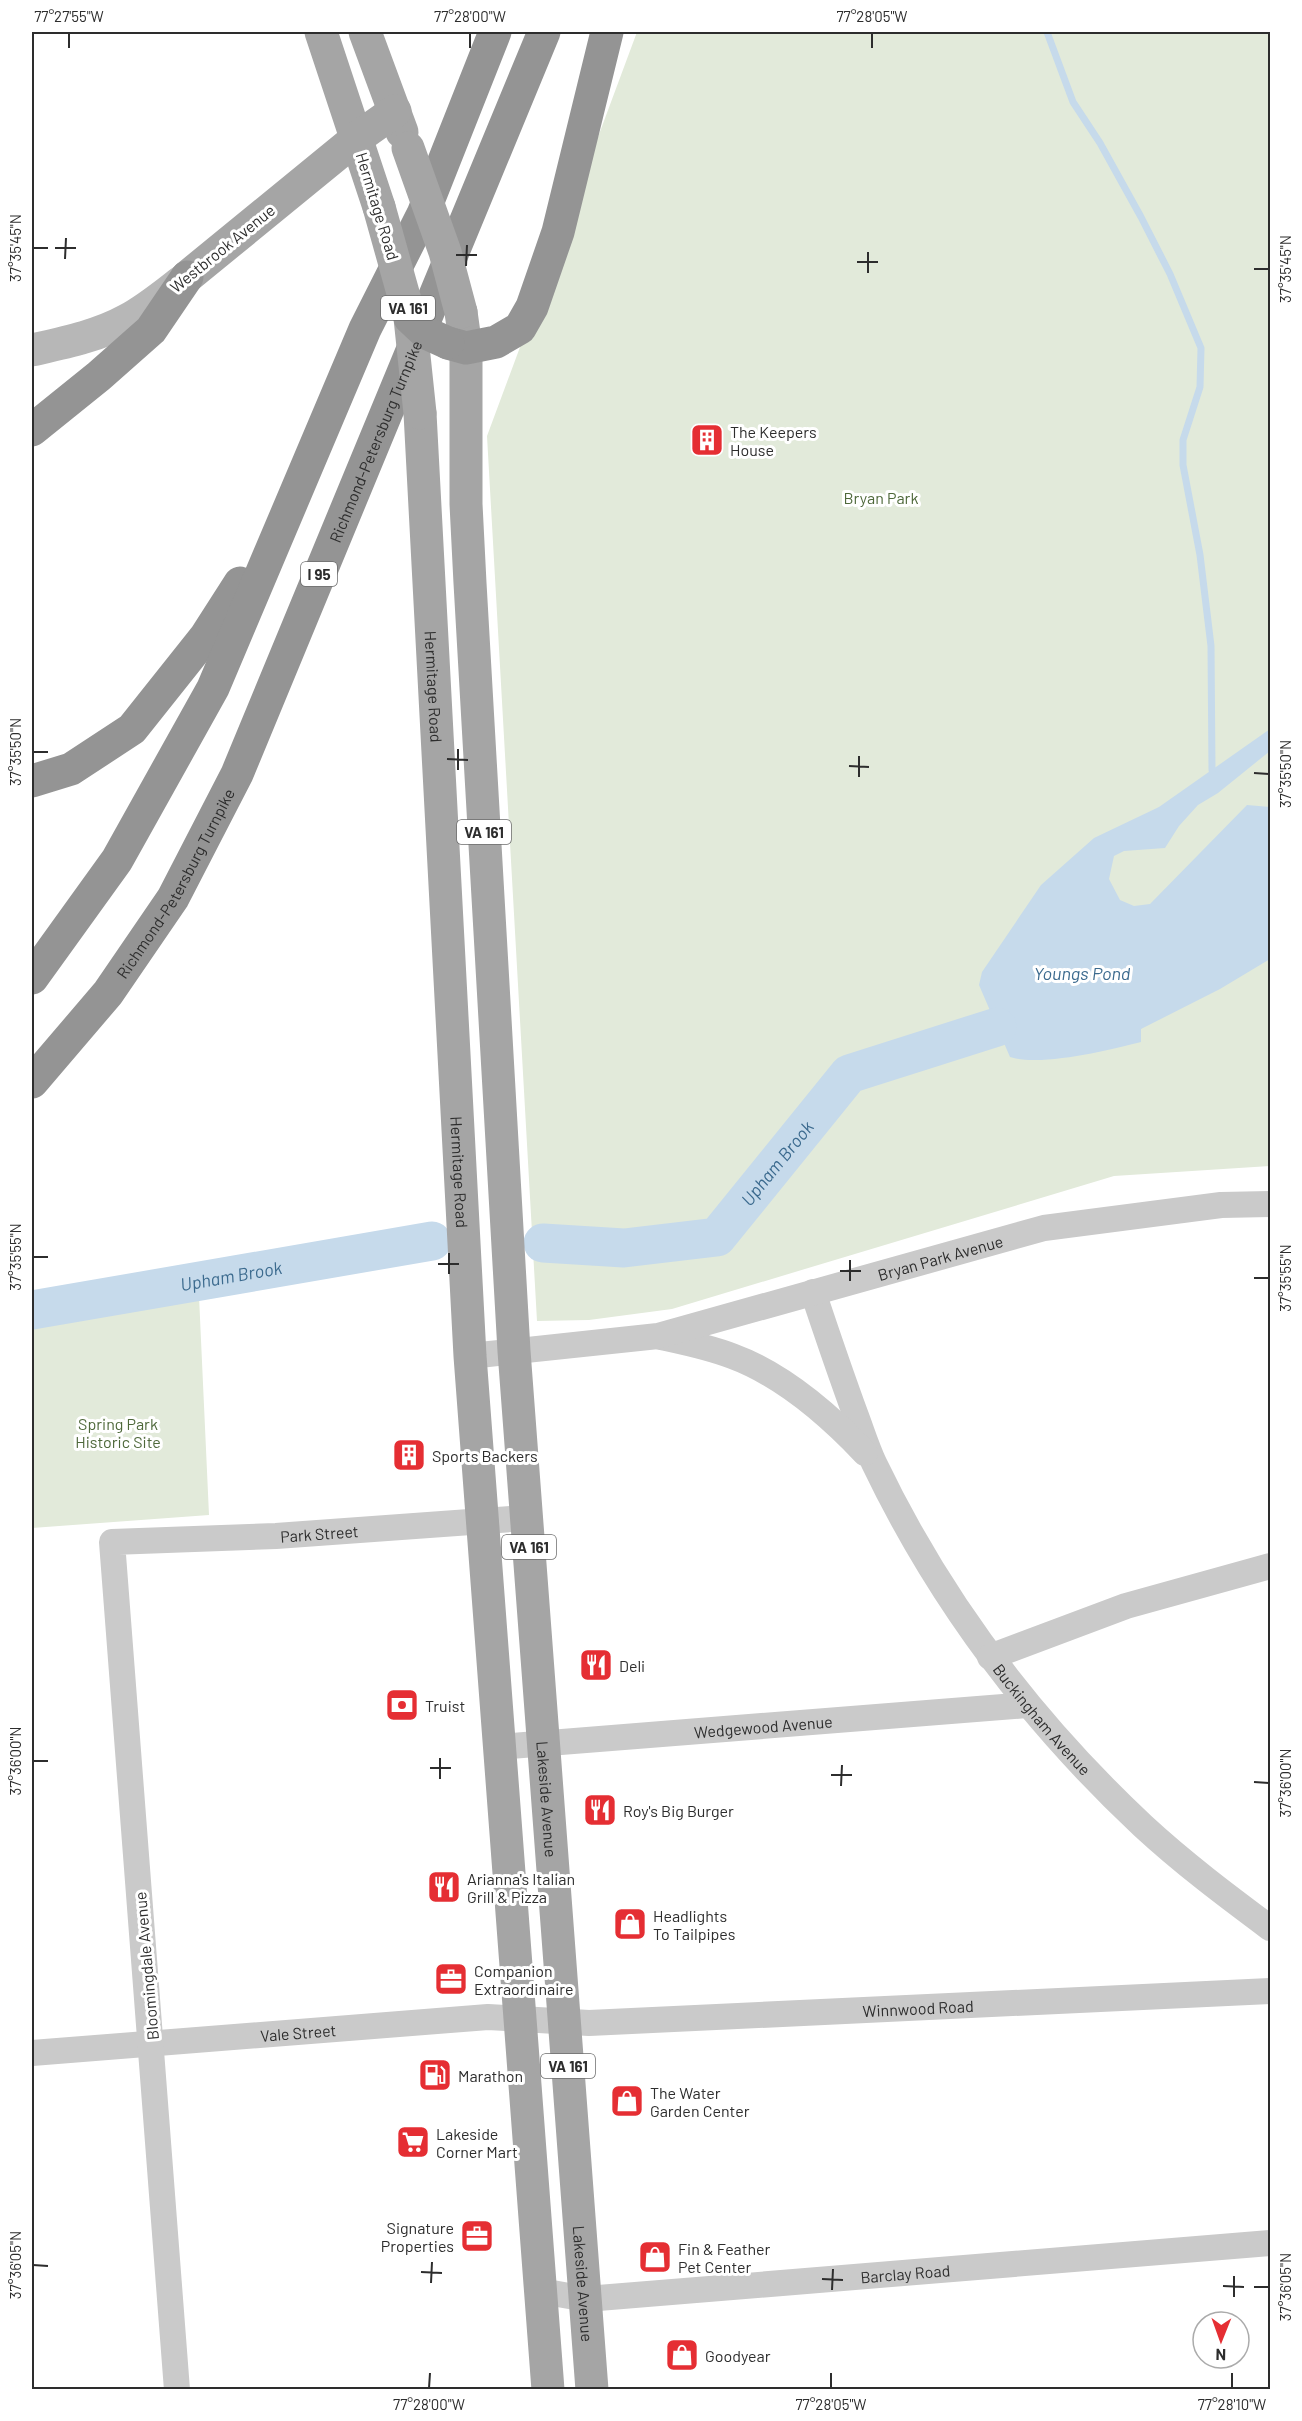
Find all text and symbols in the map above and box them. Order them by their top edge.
text: 77°27'55"W [34,7,104,25]
text: 77°28'00"W [434,7,506,25]
text: 77°28'05"W [836,7,908,25]
street label: Hermitage Road [353,150,403,262]
street label: Westbrook Avenue [166,200,278,296]
text: 37°35'45"N [6,214,24,282]
text: 37°35'45"N [1276,235,1294,303]
road number: VA 161 [381,296,435,320]
street label: Richmond-Petersburg Turnpike [325,337,425,545]
building icon: The Keepers House [689,422,725,458]
place label: The Keepers House [730,422,817,459]
park label: Bryan Park [844,488,918,507]
road number: I 95 [301,562,337,586]
street label: Hermitage Road [422,630,447,743]
text: 37°35'50"N [6,718,24,786]
text: 37°35'50"N [1276,740,1294,808]
street label: Richmond-Petersburg Turnpike [112,785,238,981]
road number: VA 161 [457,820,511,844]
water label: Youngs Pond [1034,962,1131,984]
street label: Hermitage Road [448,1116,473,1228]
water label: Upham Brook [736,1116,818,1210]
text: 37°35'55"N [6,1223,24,1291]
street label: Bryan Park Avenue [875,1231,1005,1284]
text: 37°35'55"N [1276,1244,1294,1312]
water label: Upham Brook [178,1256,284,1295]
park label: Spring Park Historic Site [75,1414,161,1451]
building icon: Sports Backers [391,1437,427,1473]
place label: Sports Backers [432,1446,538,1465]
street label: Park Street [280,1521,359,1545]
road number: VA 161 [502,1535,556,1559]
restaurant icon: Deli [578,1647,614,1683]
place label: Deli [619,1656,645,1675]
street label: Buckingham Avenue [990,1659,1095,1778]
bank icon: Truist [384,1687,420,1723]
place label: Truist [425,1696,465,1715]
street label: Wedgewood Avenue [693,1711,833,1741]
text: 37°36'00"N [6,1726,24,1796]
street label: Lakeside Avenue [534,1740,561,1858]
text: 37°36'00"N [1276,1748,1294,1818]
restaurant icon: Roy's Big Burger [582,1792,618,1828]
place label: Roy's Big Burger [623,1801,734,1820]
restaurant icon: Arianna's Italian Grill & Pizza [426,1869,462,1905]
place label: Arianna's Italian Grill & Pizza [467,1869,575,1906]
street label: Bloomingdale Avenue [130,1891,162,2041]
shop icon: Headlights To Tailpipes [612,1906,648,1942]
place label: Headlights To Tailpipes [653,1906,735,1943]
office icon: Companion Extraordinaire [433,1961,469,1997]
place label: Companion Extraordinaire [474,1961,574,1998]
street label: Winnwood Road [862,1995,974,2020]
street label: Vale Street [260,2020,337,2044]
road number: VA 161 [541,2054,595,2078]
fuel station icon: Marathon [417,2057,453,2093]
place label: Marathon [458,2066,523,2085]
shop icon: The Water Garden Center [609,2083,645,2119]
place label: The Water Garden Center [650,2083,750,2120]
supermarket icon: Lakeside Corner Mart [395,2124,431,2160]
place label: Lakeside Corner Mart [436,2124,518,2161]
place label: Signature Properties [381,2218,454,2255]
office icon: Signature Properties [459,2218,495,2254]
street label: Lakeside Avenue [570,2225,598,2342]
text: 37°36'05"N [6,2231,24,2299]
shop icon: Fin & Feather Pet Center [637,2239,673,2275]
place label: Fin & Feather Pet Center [678,2239,771,2276]
text: 37°36'05"N [1276,2253,1294,2321]
street label: Barclay Road [860,2260,951,2286]
north arrow [1191,2310,1251,2370]
shop icon: Goodyear [664,2337,700,2373]
place label: Goodyear [705,2346,771,2365]
text: N [1215,2346,1226,2365]
text: 77°28'00"W [393,2395,465,2413]
text: 77°28'05"W [795,2395,867,2413]
text: 77°28'10"W [1198,2395,1266,2413]

